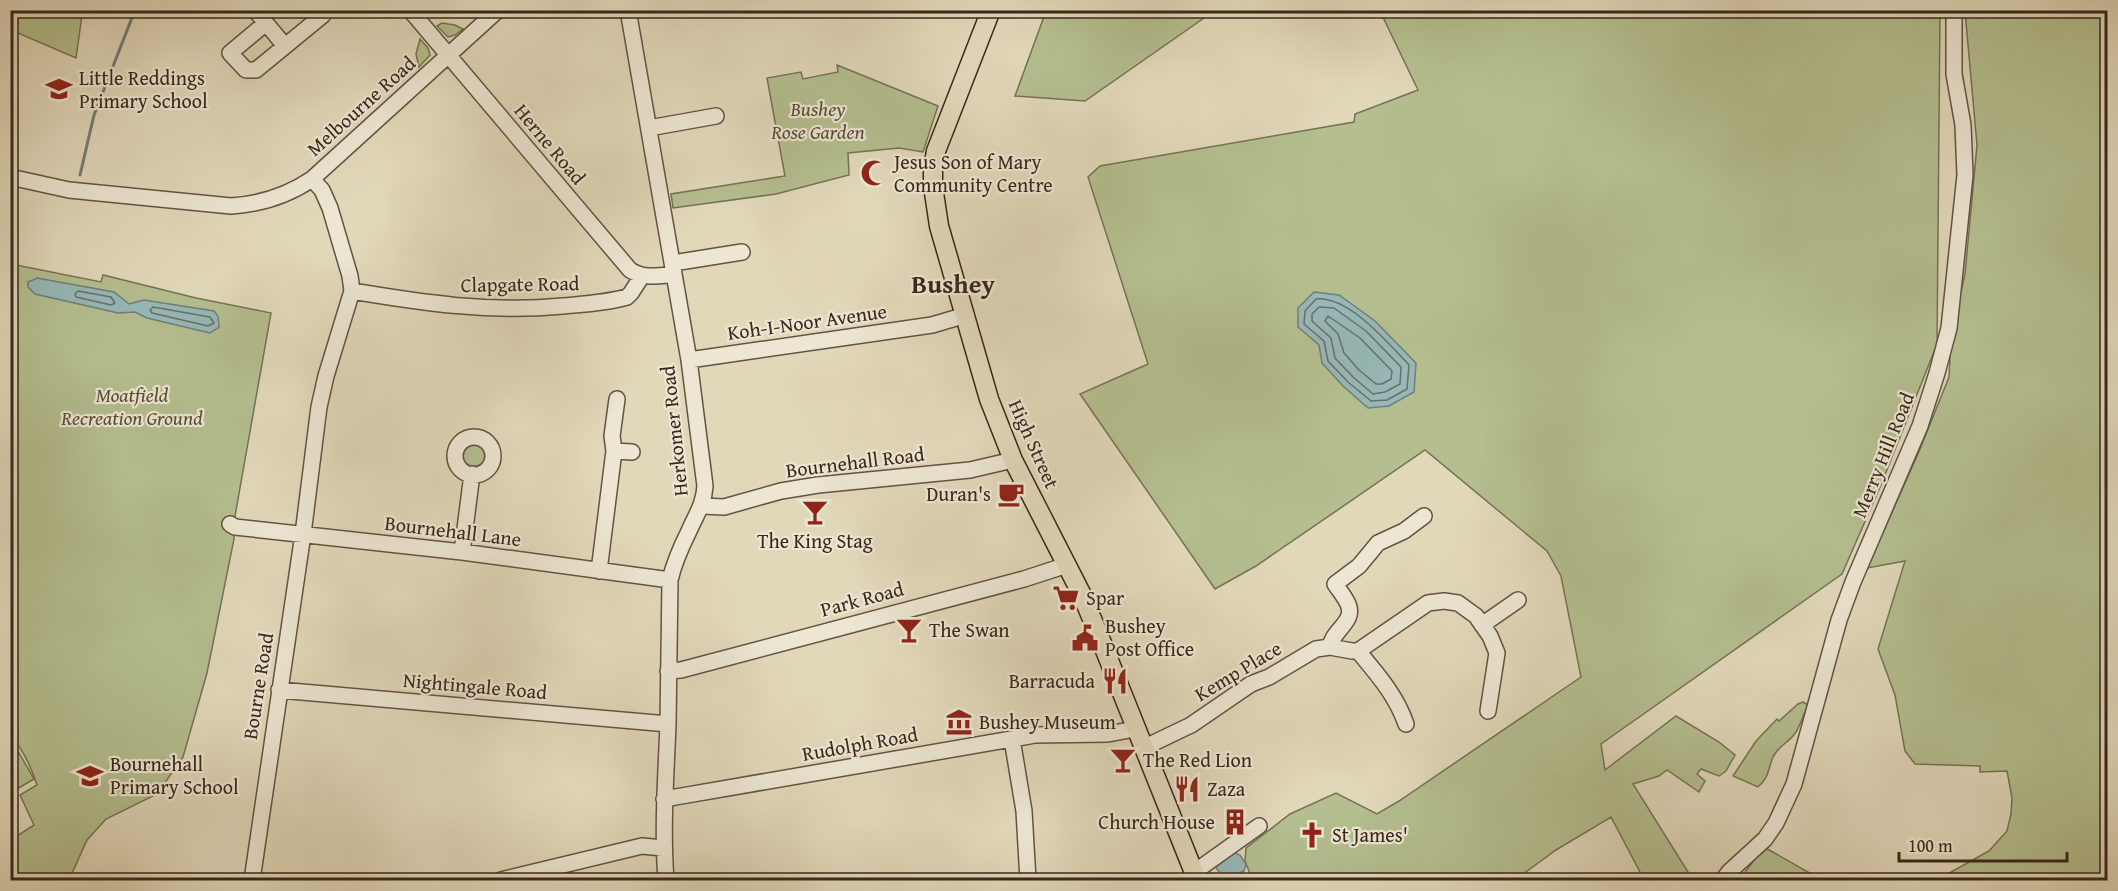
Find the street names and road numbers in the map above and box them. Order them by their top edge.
street label: Melbourne Road [300,49,422,163]
street label: Herne Road [508,97,593,191]
street label: Clapgate Road [460,268,580,299]
street label: Koh-I-Noor Avenue [725,296,889,347]
street label: Herkomer Road [652,364,695,498]
street label: Merry Hill Road [1844,387,1921,522]
street label: High Street [1002,394,1067,493]
street label: Bournehall Road [784,439,926,484]
street label: Bournehall Lane [383,508,523,553]
street label: Park Road [817,573,907,624]
street label: Bourne Road [235,630,280,741]
street label: Kemp Place [1189,633,1287,708]
street label: Nightingale Road [402,665,549,706]
street label: Rudolph Road [800,719,920,768]

